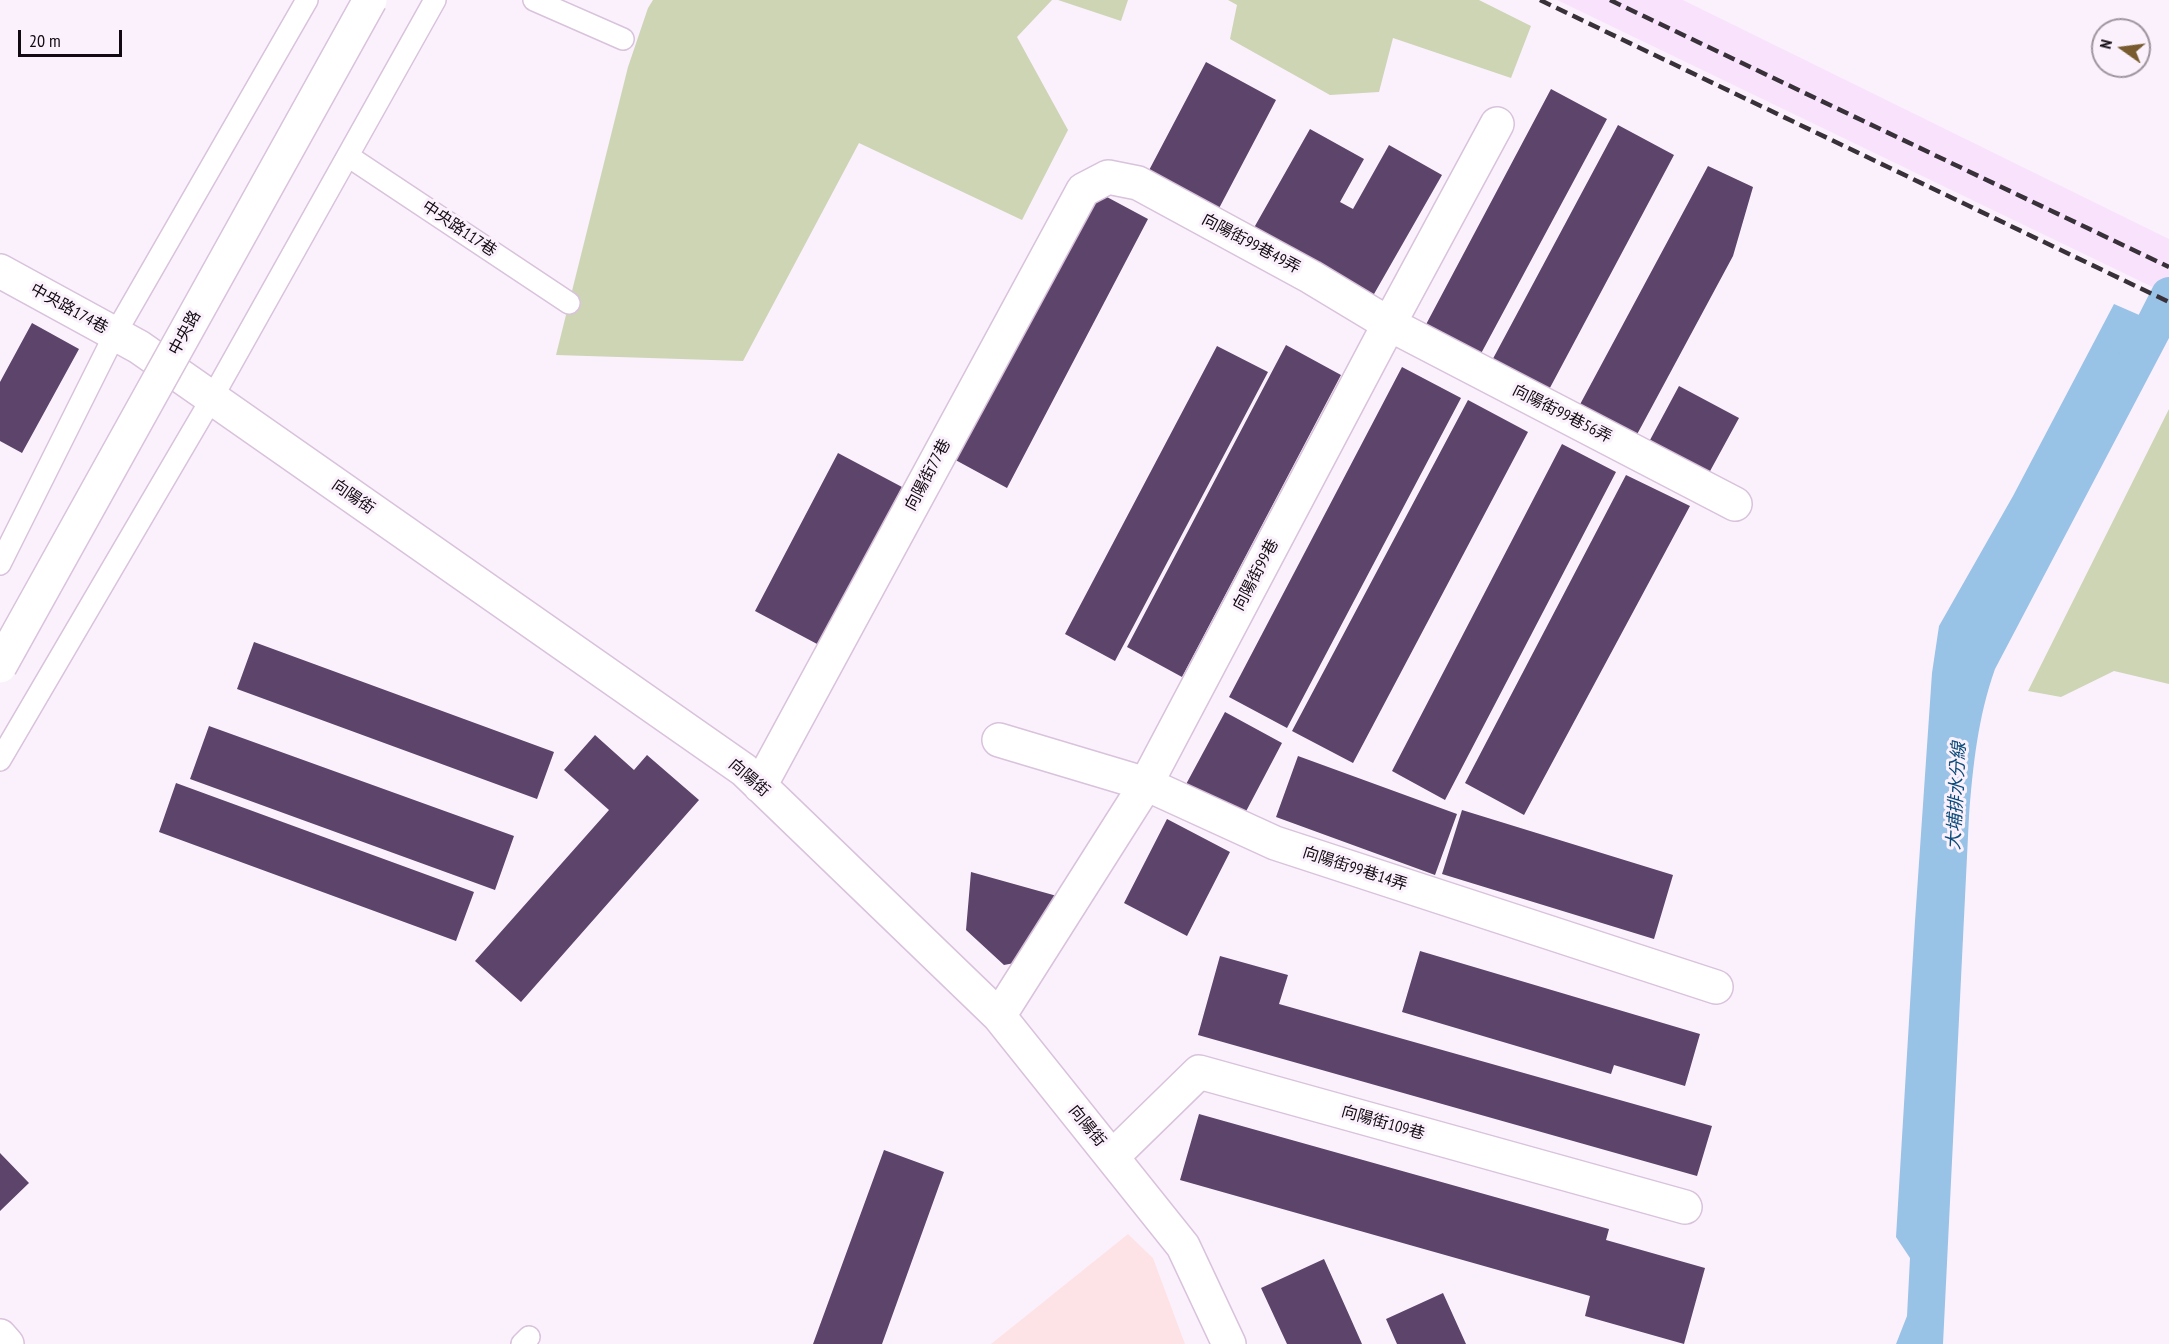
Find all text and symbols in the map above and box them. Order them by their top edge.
scale bar [21,18,124,56]
north arrow [2091,18,2151,78]
text: 20 m [29,29,61,52]
text: N [2095,38,2116,51]
street label: 中央路117巷 [418,197,500,261]
street label: 向陽街99巷49弄 [1198,210,1304,278]
street label: 中央路174巷 [27,280,111,338]
street label: 中央路 [165,307,205,359]
street label: 向陽街99巷56弄 [1509,381,1615,447]
street label: 向陽街77巷 [901,436,955,514]
street label: 向陽街 [328,475,378,519]
street label: 向陽街99巷 [1229,536,1283,614]
water label: 大埔排水分線 [1943,742,1971,850]
street label: 向陽街 [725,755,773,801]
street label: 向陽街99巷14弄 [1300,843,1410,895]
street label: 向陽街 [1064,1101,1110,1151]
street label: 向陽街109巷 [1339,1102,1427,1144]

